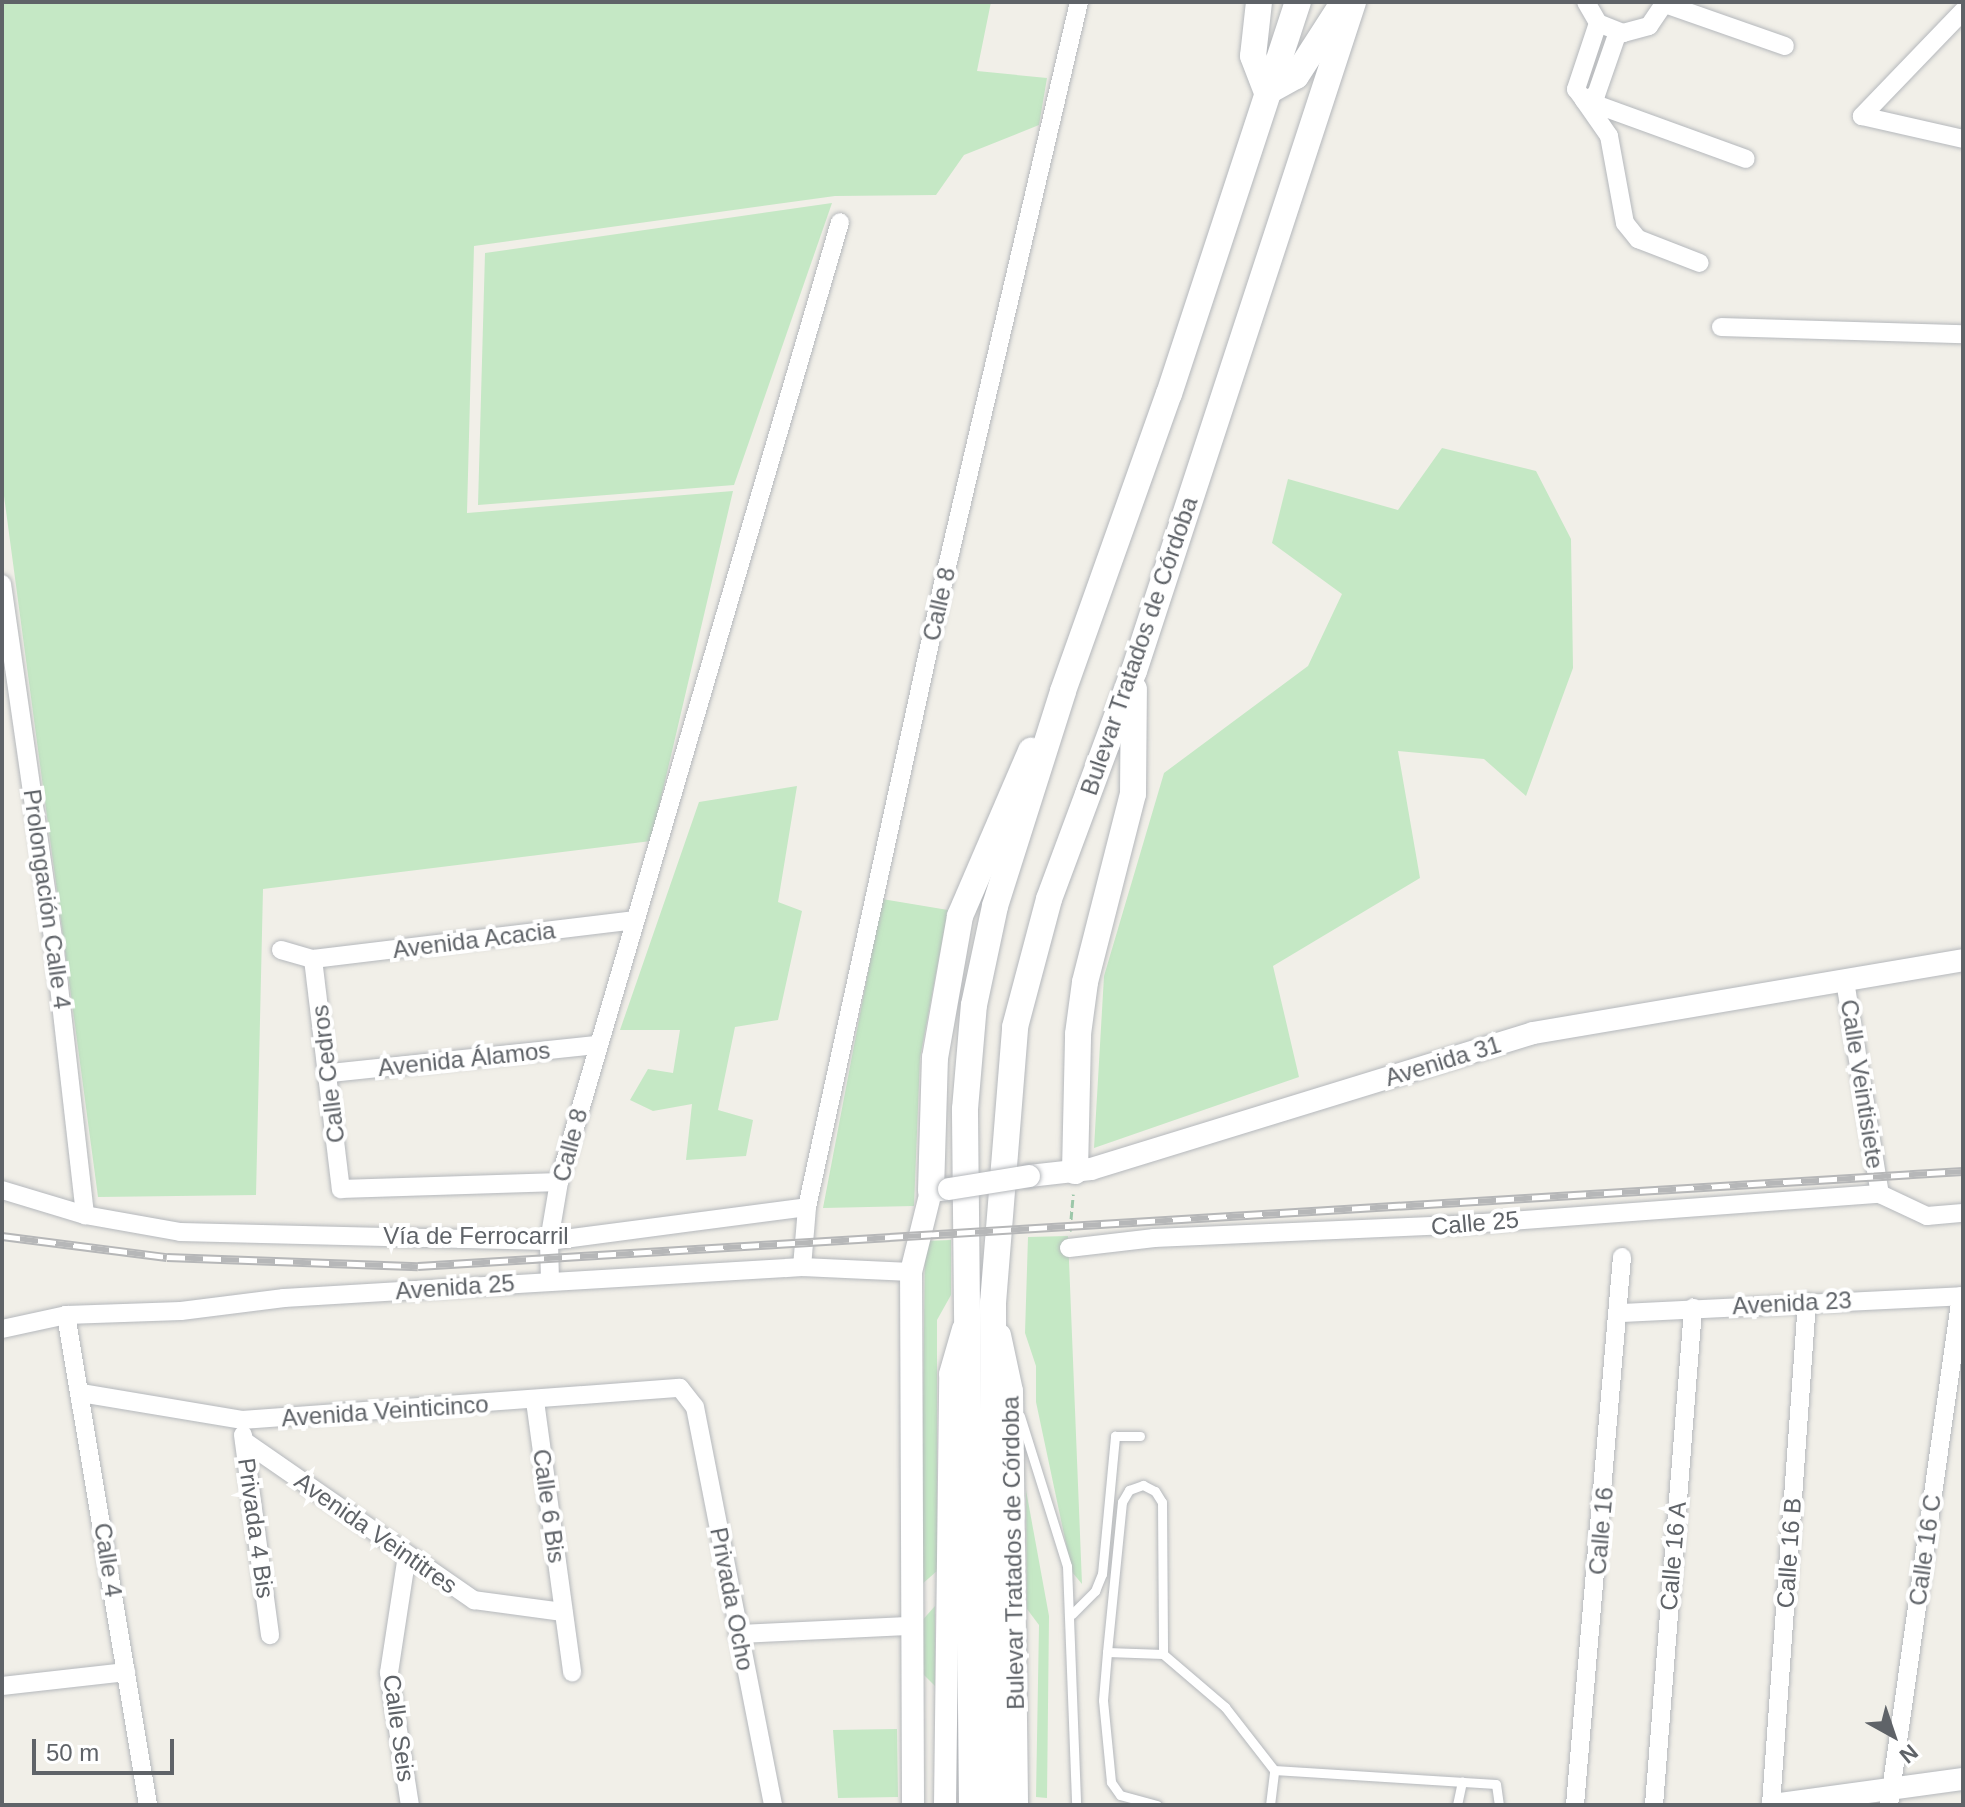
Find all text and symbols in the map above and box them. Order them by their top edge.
street label: Bulevar Tratados de Córdoba [1074,493,1204,799]
street label: Calle 8 [917,564,961,644]
street label: Prolongación Calle 4 [17,787,77,1011]
street label: Avenida Acacia [390,916,558,964]
street label: Calle Veintisiete [1834,997,1890,1171]
street label: Calle Cedros [305,1003,351,1145]
street label: Avenida 31 [1382,1030,1504,1092]
street label: Avenida Álamos [376,1036,552,1082]
street label: Calle 8 [546,1105,594,1185]
street label: Calle 25 [1430,1205,1520,1241]
street label: Vía de Ferrocarril [383,1222,569,1250]
street label: Avenida 25 [394,1268,516,1306]
street label: Avenida 23 [1731,1285,1853,1321]
street label: Avenida Veinticinco [280,1389,490,1433]
street label: Bulevar Tratados de Córdoba [996,1396,1030,1710]
street label: Calle 6 Bis [527,1447,571,1565]
street label: Privada 4 Bis [232,1456,280,1600]
street label: Avenida Veintitres [289,1466,463,1600]
street label: Calle 16 [1583,1486,1619,1576]
street label: Calle 16 C [1903,1493,1947,1607]
street label: Calle 16 B [1771,1497,1807,1609]
street label: Calle 16 A [1654,1500,1692,1612]
street label: Calle 4 [88,1521,128,1599]
street label: Privada Ocho [704,1525,760,1673]
street label: Calle Seis [377,1672,421,1784]
north arrow [1853,1695,1933,1775]
scale bar [36,1723,178,1773]
text: 50 m [46,1739,99,1766]
text: N [1895,1739,1923,1768]

